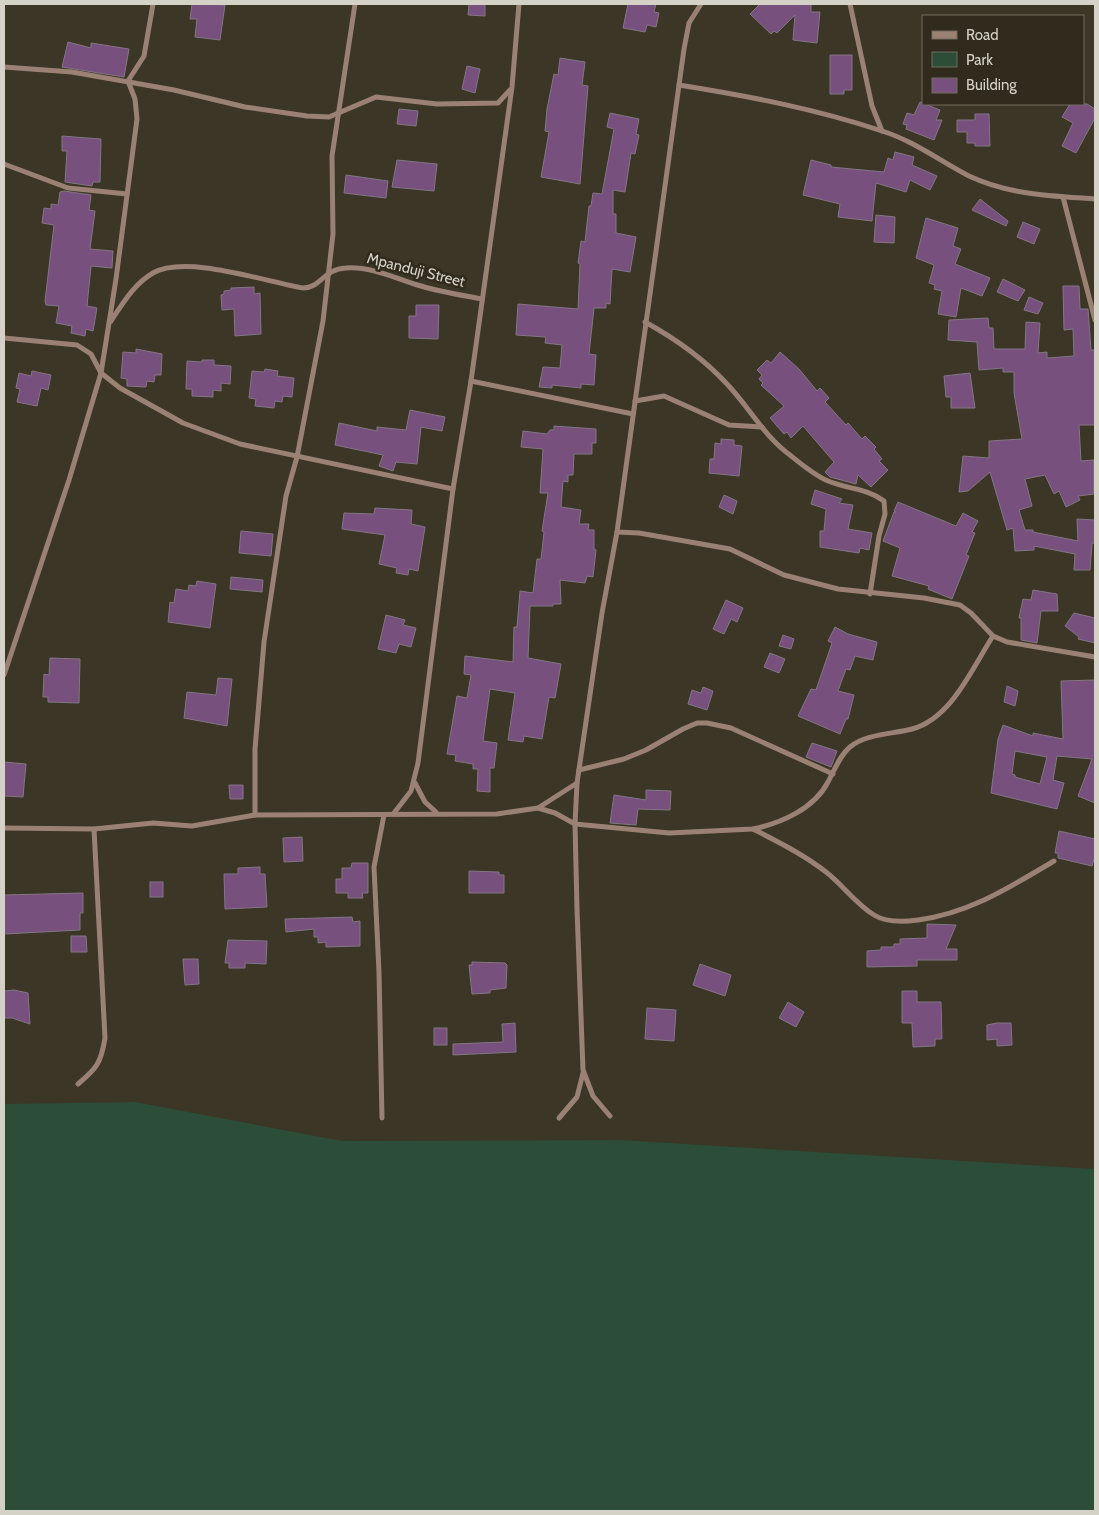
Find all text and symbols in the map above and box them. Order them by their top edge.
legend [922,15,1084,105]
text: Road [966,26,999,44]
text: Park [966,51,993,69]
text: Building [966,76,1017,94]
street label: Mpanduji Street [365,249,467,291]

